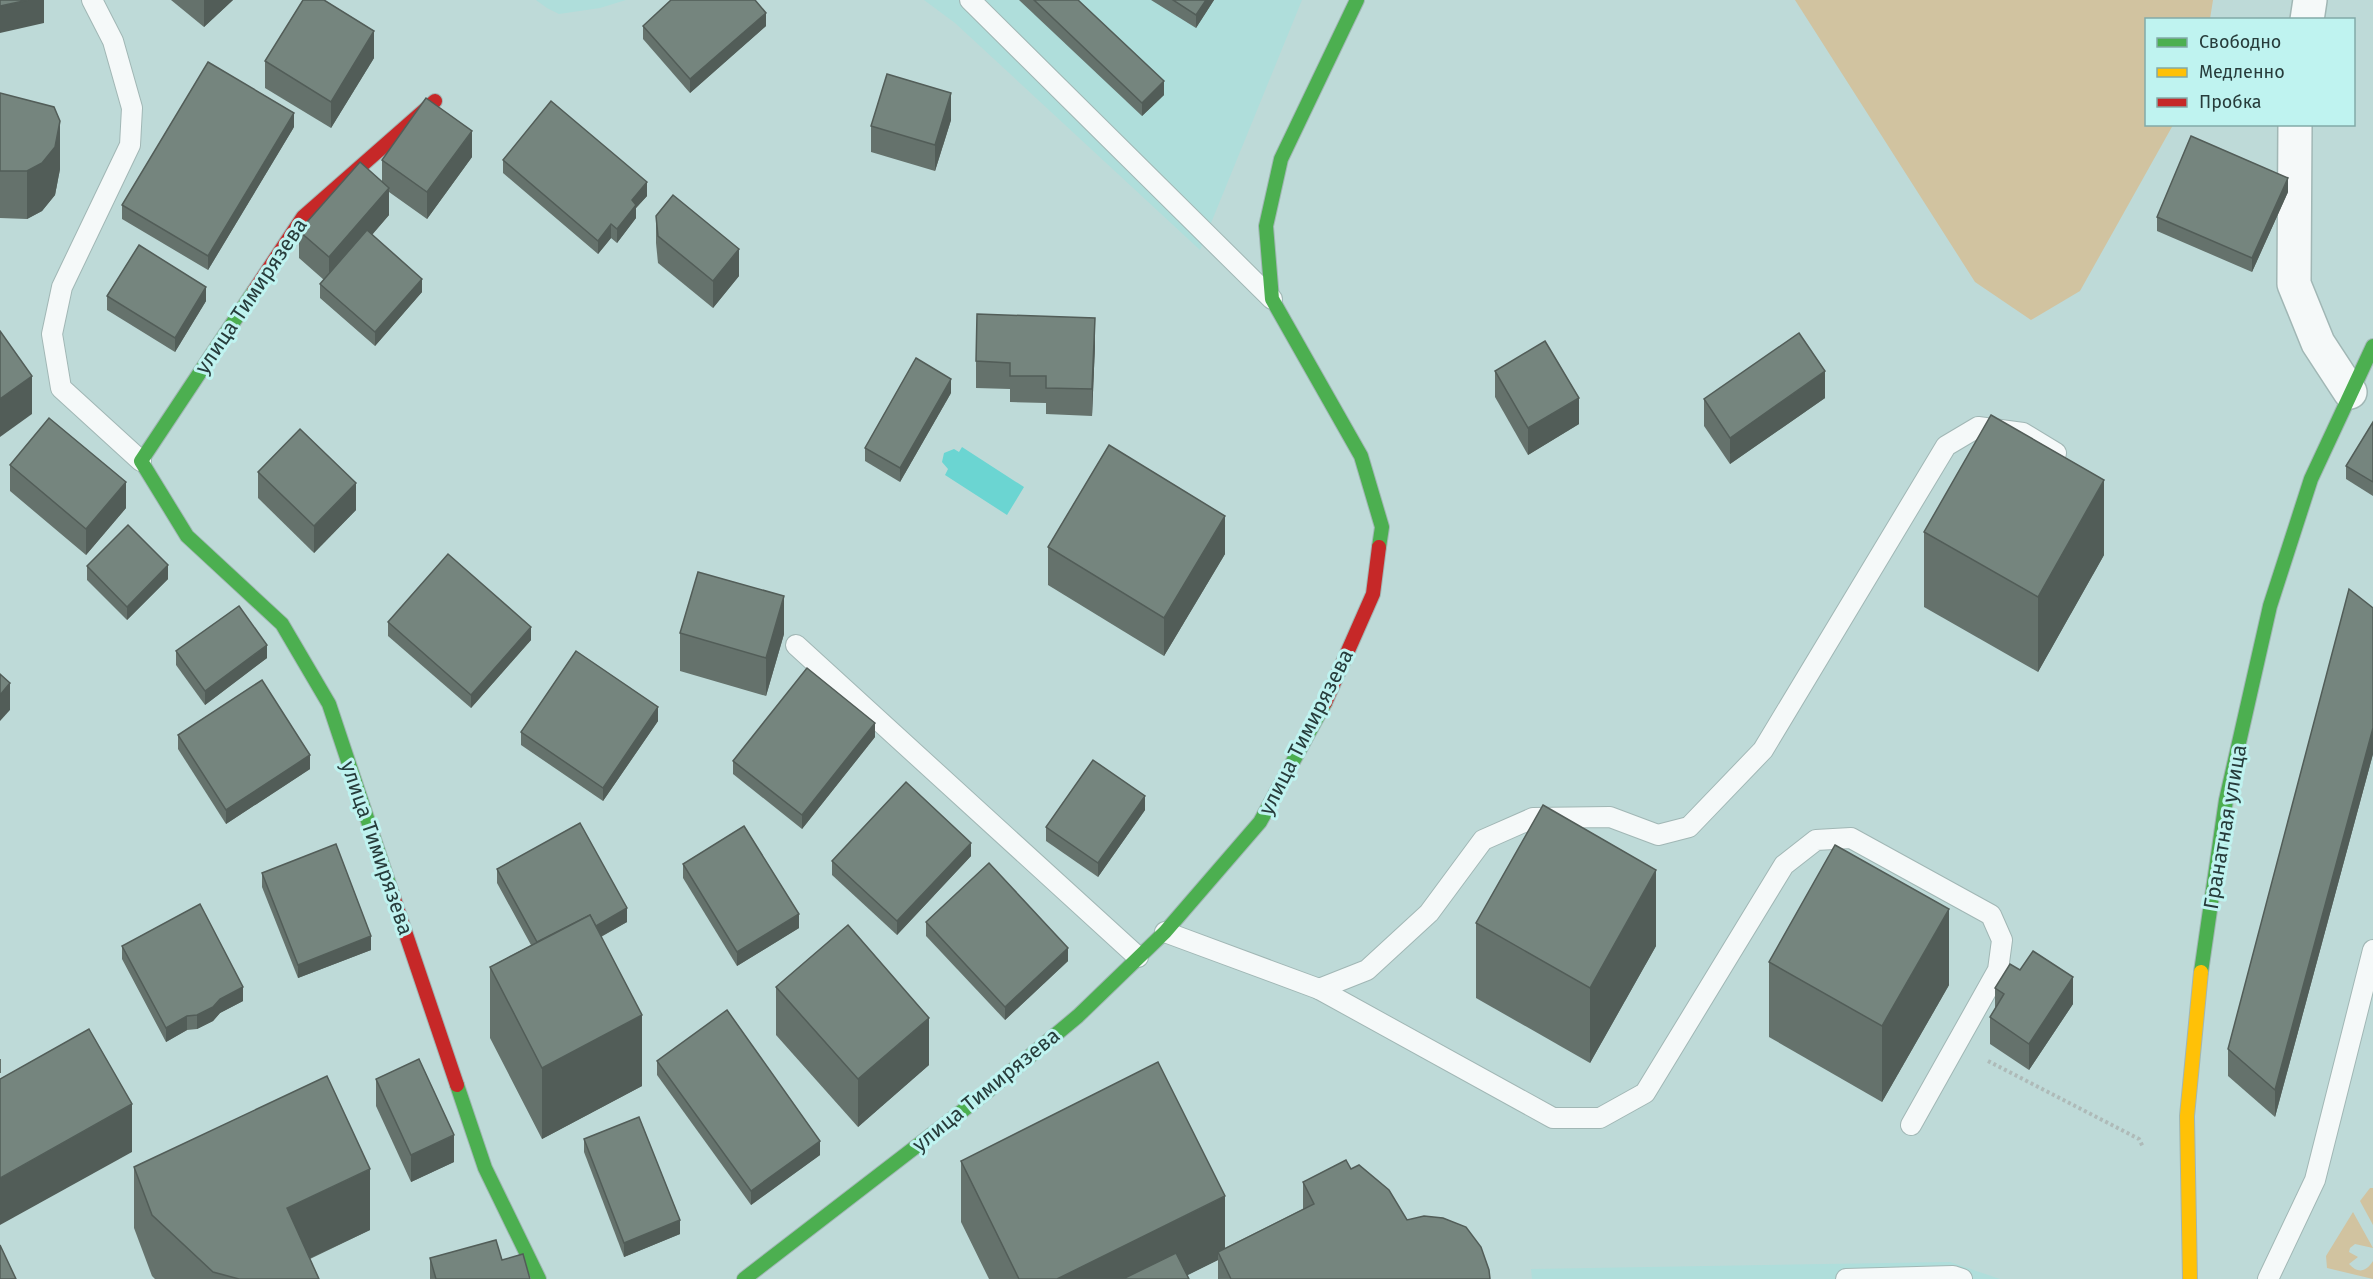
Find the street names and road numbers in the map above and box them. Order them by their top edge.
street label: улица Тимирязева [189,213,313,379]
street label: улица Тимирязева [1253,645,1359,819]
street label: Гранатная улица [2198,743,2252,911]
street label: улица Тимирязева [335,758,419,938]
street label: улица Тимирязева [907,1023,1065,1157]

